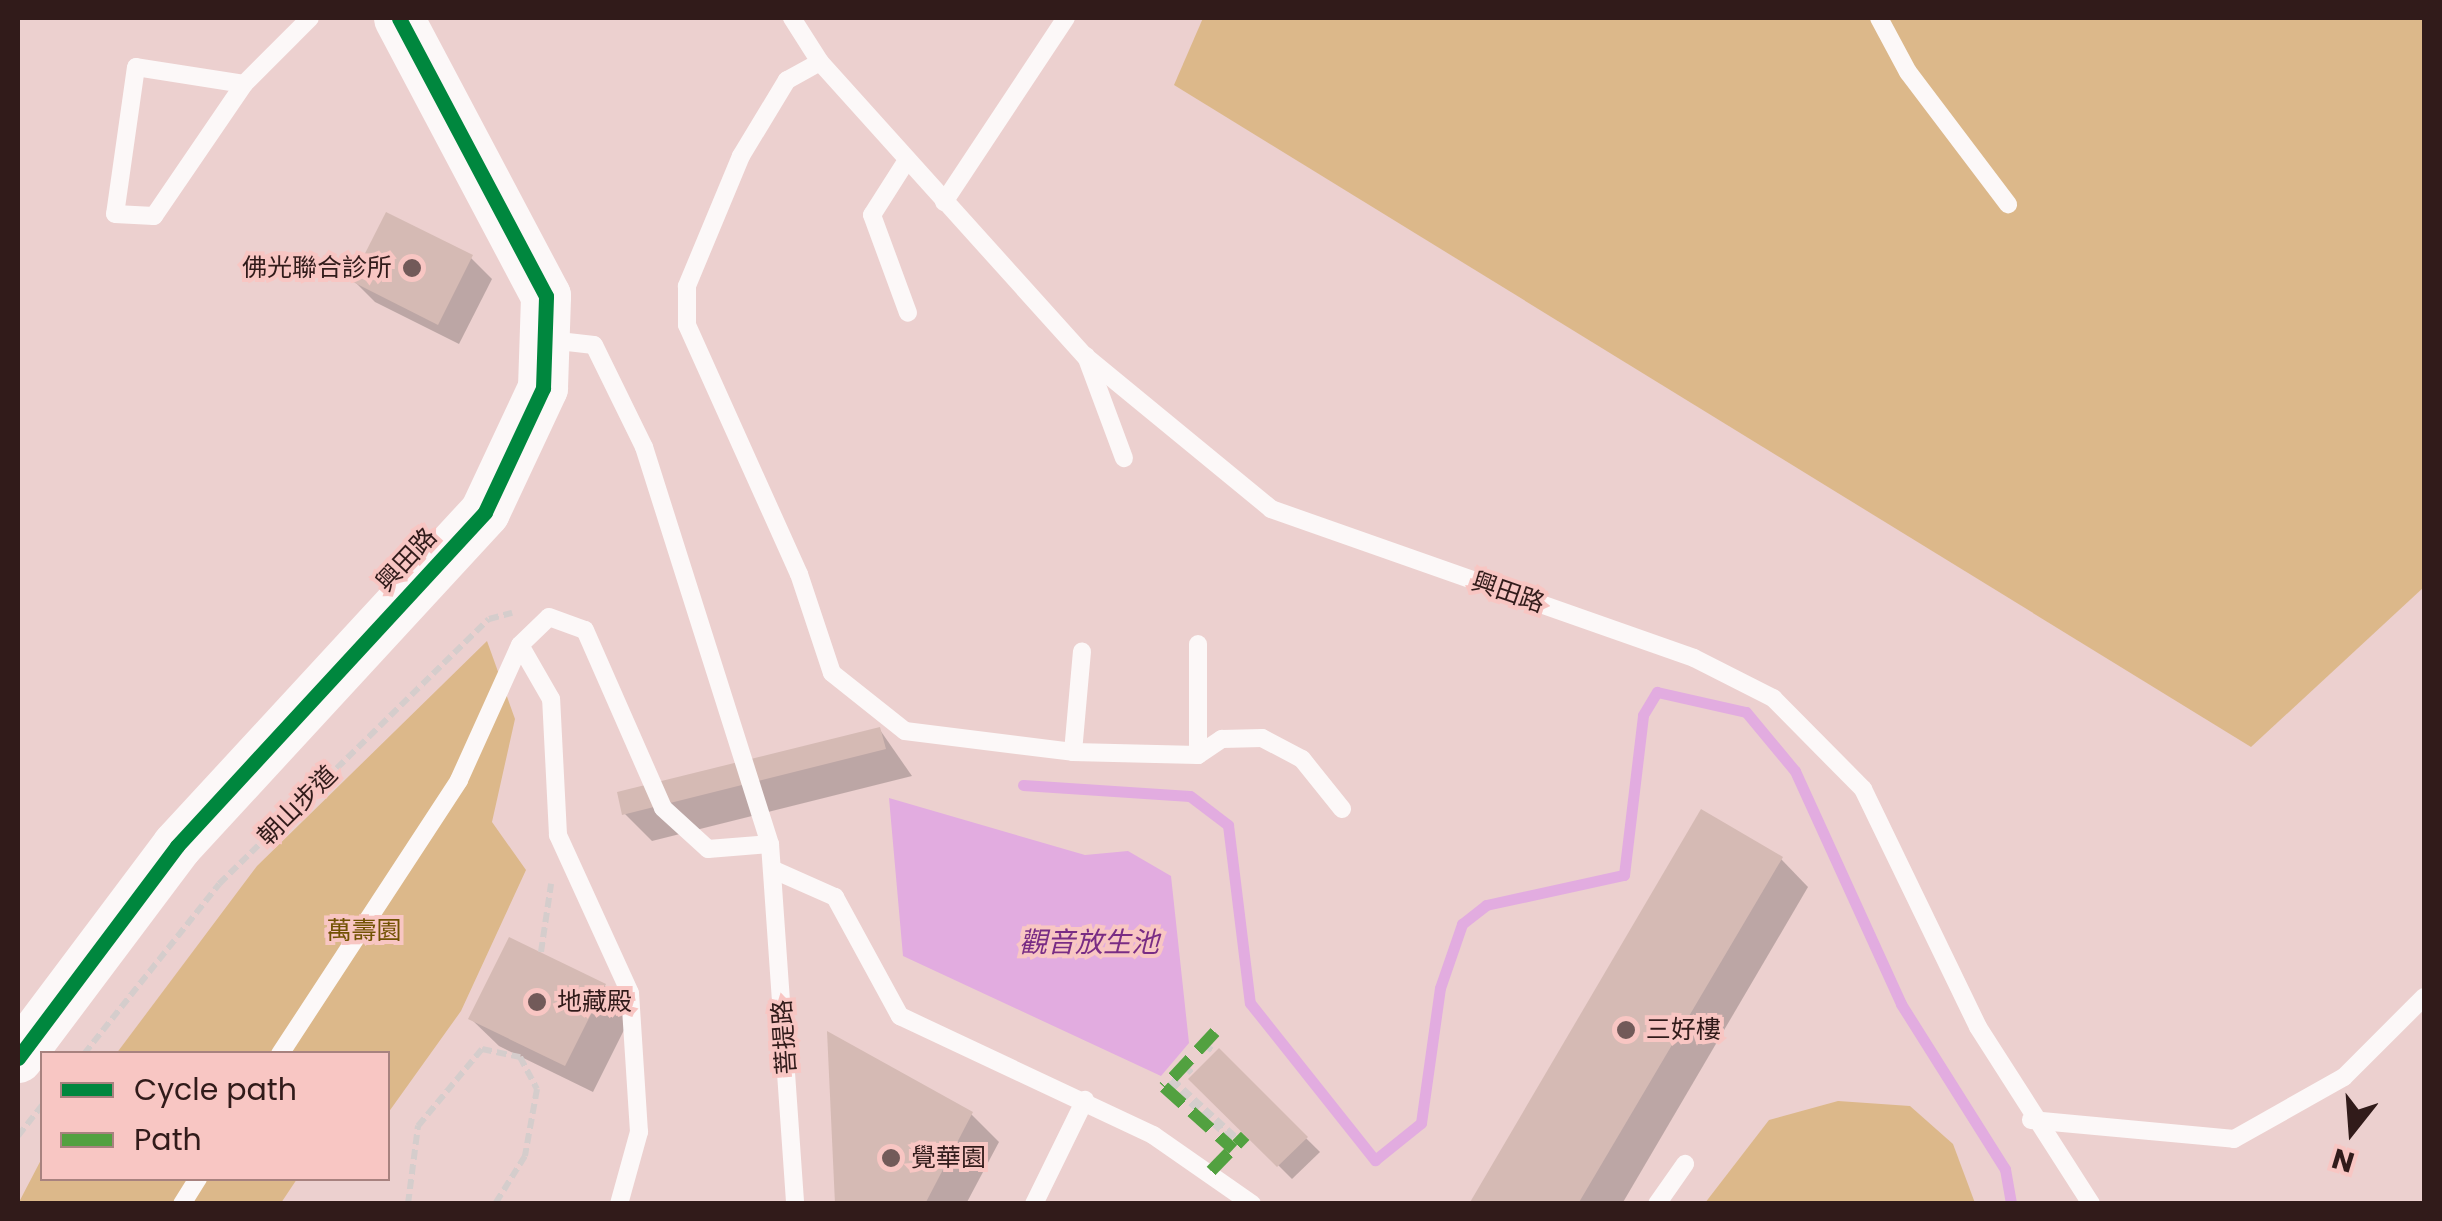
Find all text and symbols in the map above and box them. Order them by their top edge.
place label: 佛光聯合診所 [242,253,392,283]
marker: 佛光聯合診所 [401,257,423,279]
street label: 興田路 [370,522,444,598]
street label: 興田路 [1468,567,1548,619]
street label: 朝山步道 [252,760,344,852]
park label: 萬壽園 [327,916,401,946]
water label: 觀音放生池 [1019,926,1159,960]
place label: 地藏殿 [557,987,632,1017]
marker: 地藏殿 [526,991,548,1013]
street label: 菩提路 [767,999,803,1075]
place label: 三好樓 [1646,1015,1721,1045]
marker: 三好樓 [1615,1019,1637,1041]
legend [40,1051,390,1181]
text: Cycle path [134,1068,297,1111]
north arrow [2302,1081,2402,1181]
text: Path [134,1118,202,1161]
text: N [2327,1138,2359,1182]
place label: 覺華園 [911,1143,986,1173]
marker: 覺華園 [880,1147,902,1169]

